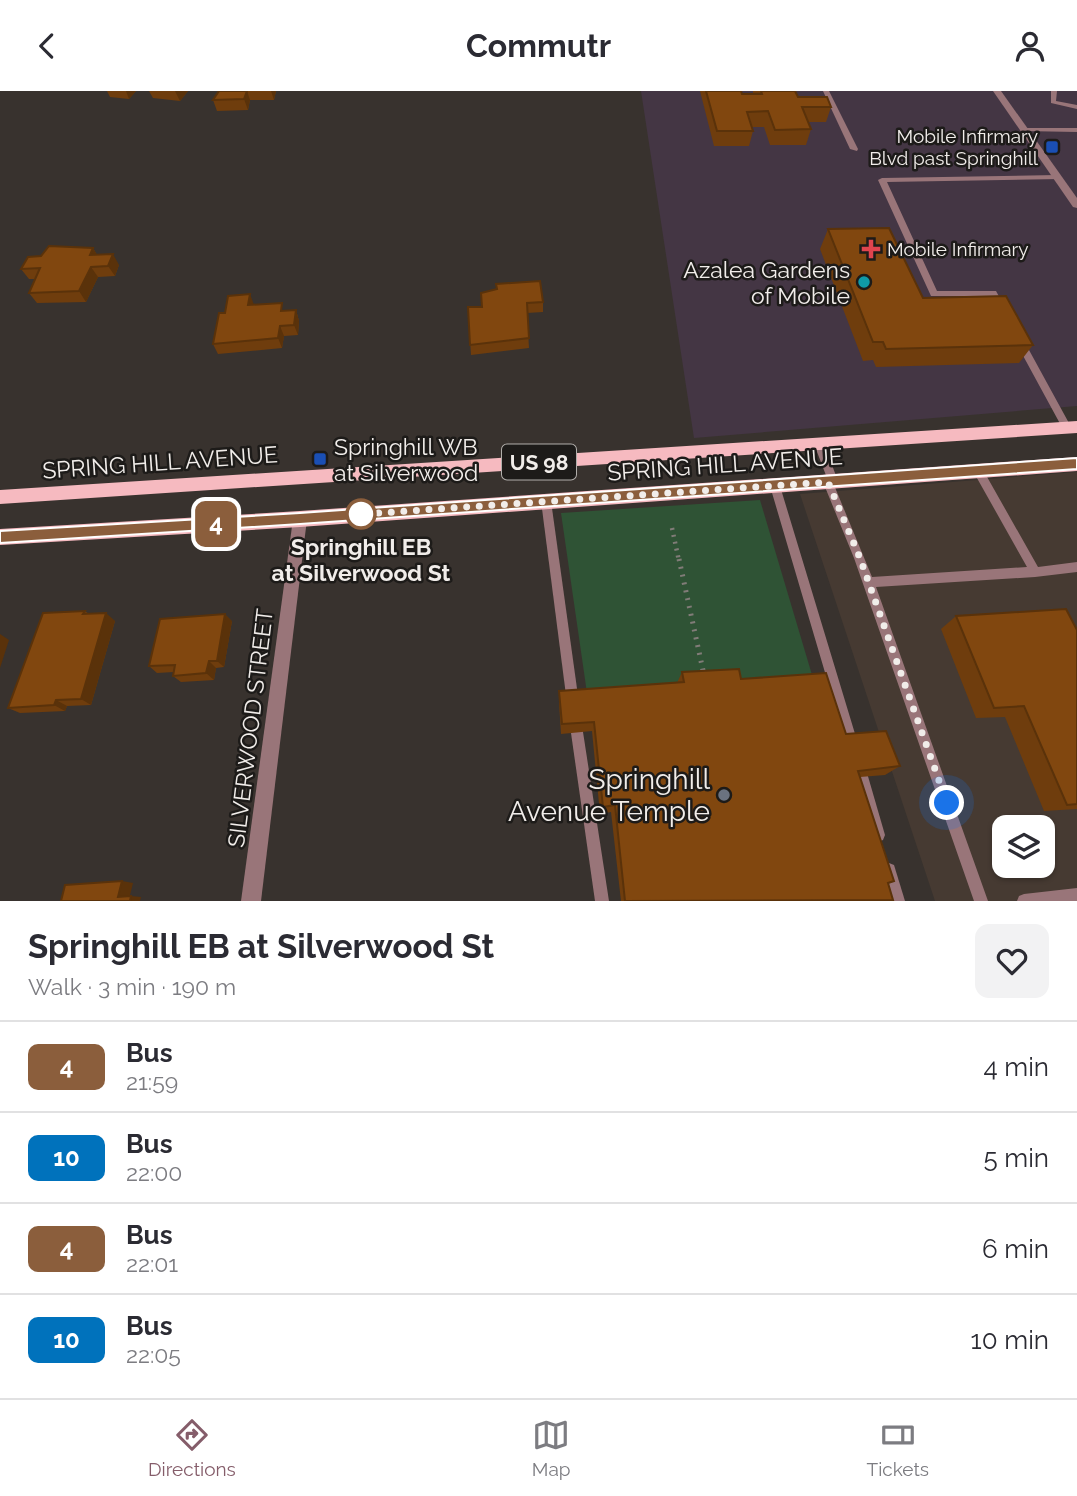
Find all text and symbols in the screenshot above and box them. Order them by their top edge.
icon: back [28,27,66,65]
text: Commutr [466,27,611,64]
icon: person [1011,27,1049,65]
place label: Mobile Infirmary Blvd past Springhill [869,125,1039,169]
marker: Mobile Infirmary Blvd past Springhill [1044,139,1060,155]
place label: Mobile Infirmary [887,238,1029,260]
marker: Mobile Infirmary [861,239,881,259]
place label: Azalea Gardens of Mobile [683,256,850,309]
marker: Azalea Gardens of Mobile [856,274,872,290]
place label: Springhill WB at Silverwood [334,433,478,486]
street label: SPRING HILL AVENUE [41,440,279,484]
street label: SPRING HILL AVENUE [606,442,844,486]
road number: US 98 [502,445,576,479]
marker: Springhill WB at Silverwood [312,451,328,467]
marker: Springhill EB at Silverwood St [346,499,376,529]
line badge: 4 [193,501,239,547]
text: 4 [209,509,223,538]
place label: Springhill EB at Silverwood St [272,533,451,586]
street label: SILVERWOOD STREET [222,607,278,849]
place label: Springhill Avenue Temple [508,763,710,828]
your location [929,785,964,820]
marker: Springhill Avenue Temple [716,787,732,803]
map controls [992,815,1055,878]
button: layers [992,815,1055,878]
button: heart [975,924,1049,998]
text: Springhill EB at Silverwood St [28,927,494,966]
text: Walk · 3 min · 190 m [28,973,236,1000]
text: Bus [126,1038,173,1068]
text: 4 [60,1052,73,1081]
text: 4 min [983,1052,1049,1082]
text: 21:59 [126,1068,178,1095]
text: Bus [126,1129,173,1159]
text: 10 [53,1143,80,1172]
text: 5 min [983,1143,1049,1173]
text: 22:00 [126,1159,182,1186]
text: Bus [126,1220,173,1250]
text: 4 [60,1234,73,1263]
text: 6 min [982,1234,1049,1264]
text: 22:01 [126,1250,178,1277]
text: Bus [126,1311,173,1341]
text: 10 [53,1325,80,1354]
text: 10 min [971,1325,1049,1355]
text: 22:05 [126,1341,181,1368]
tab: Directions [148,1416,236,1480]
tab: Map [532,1416,571,1480]
tab: Tickets [867,1416,929,1480]

